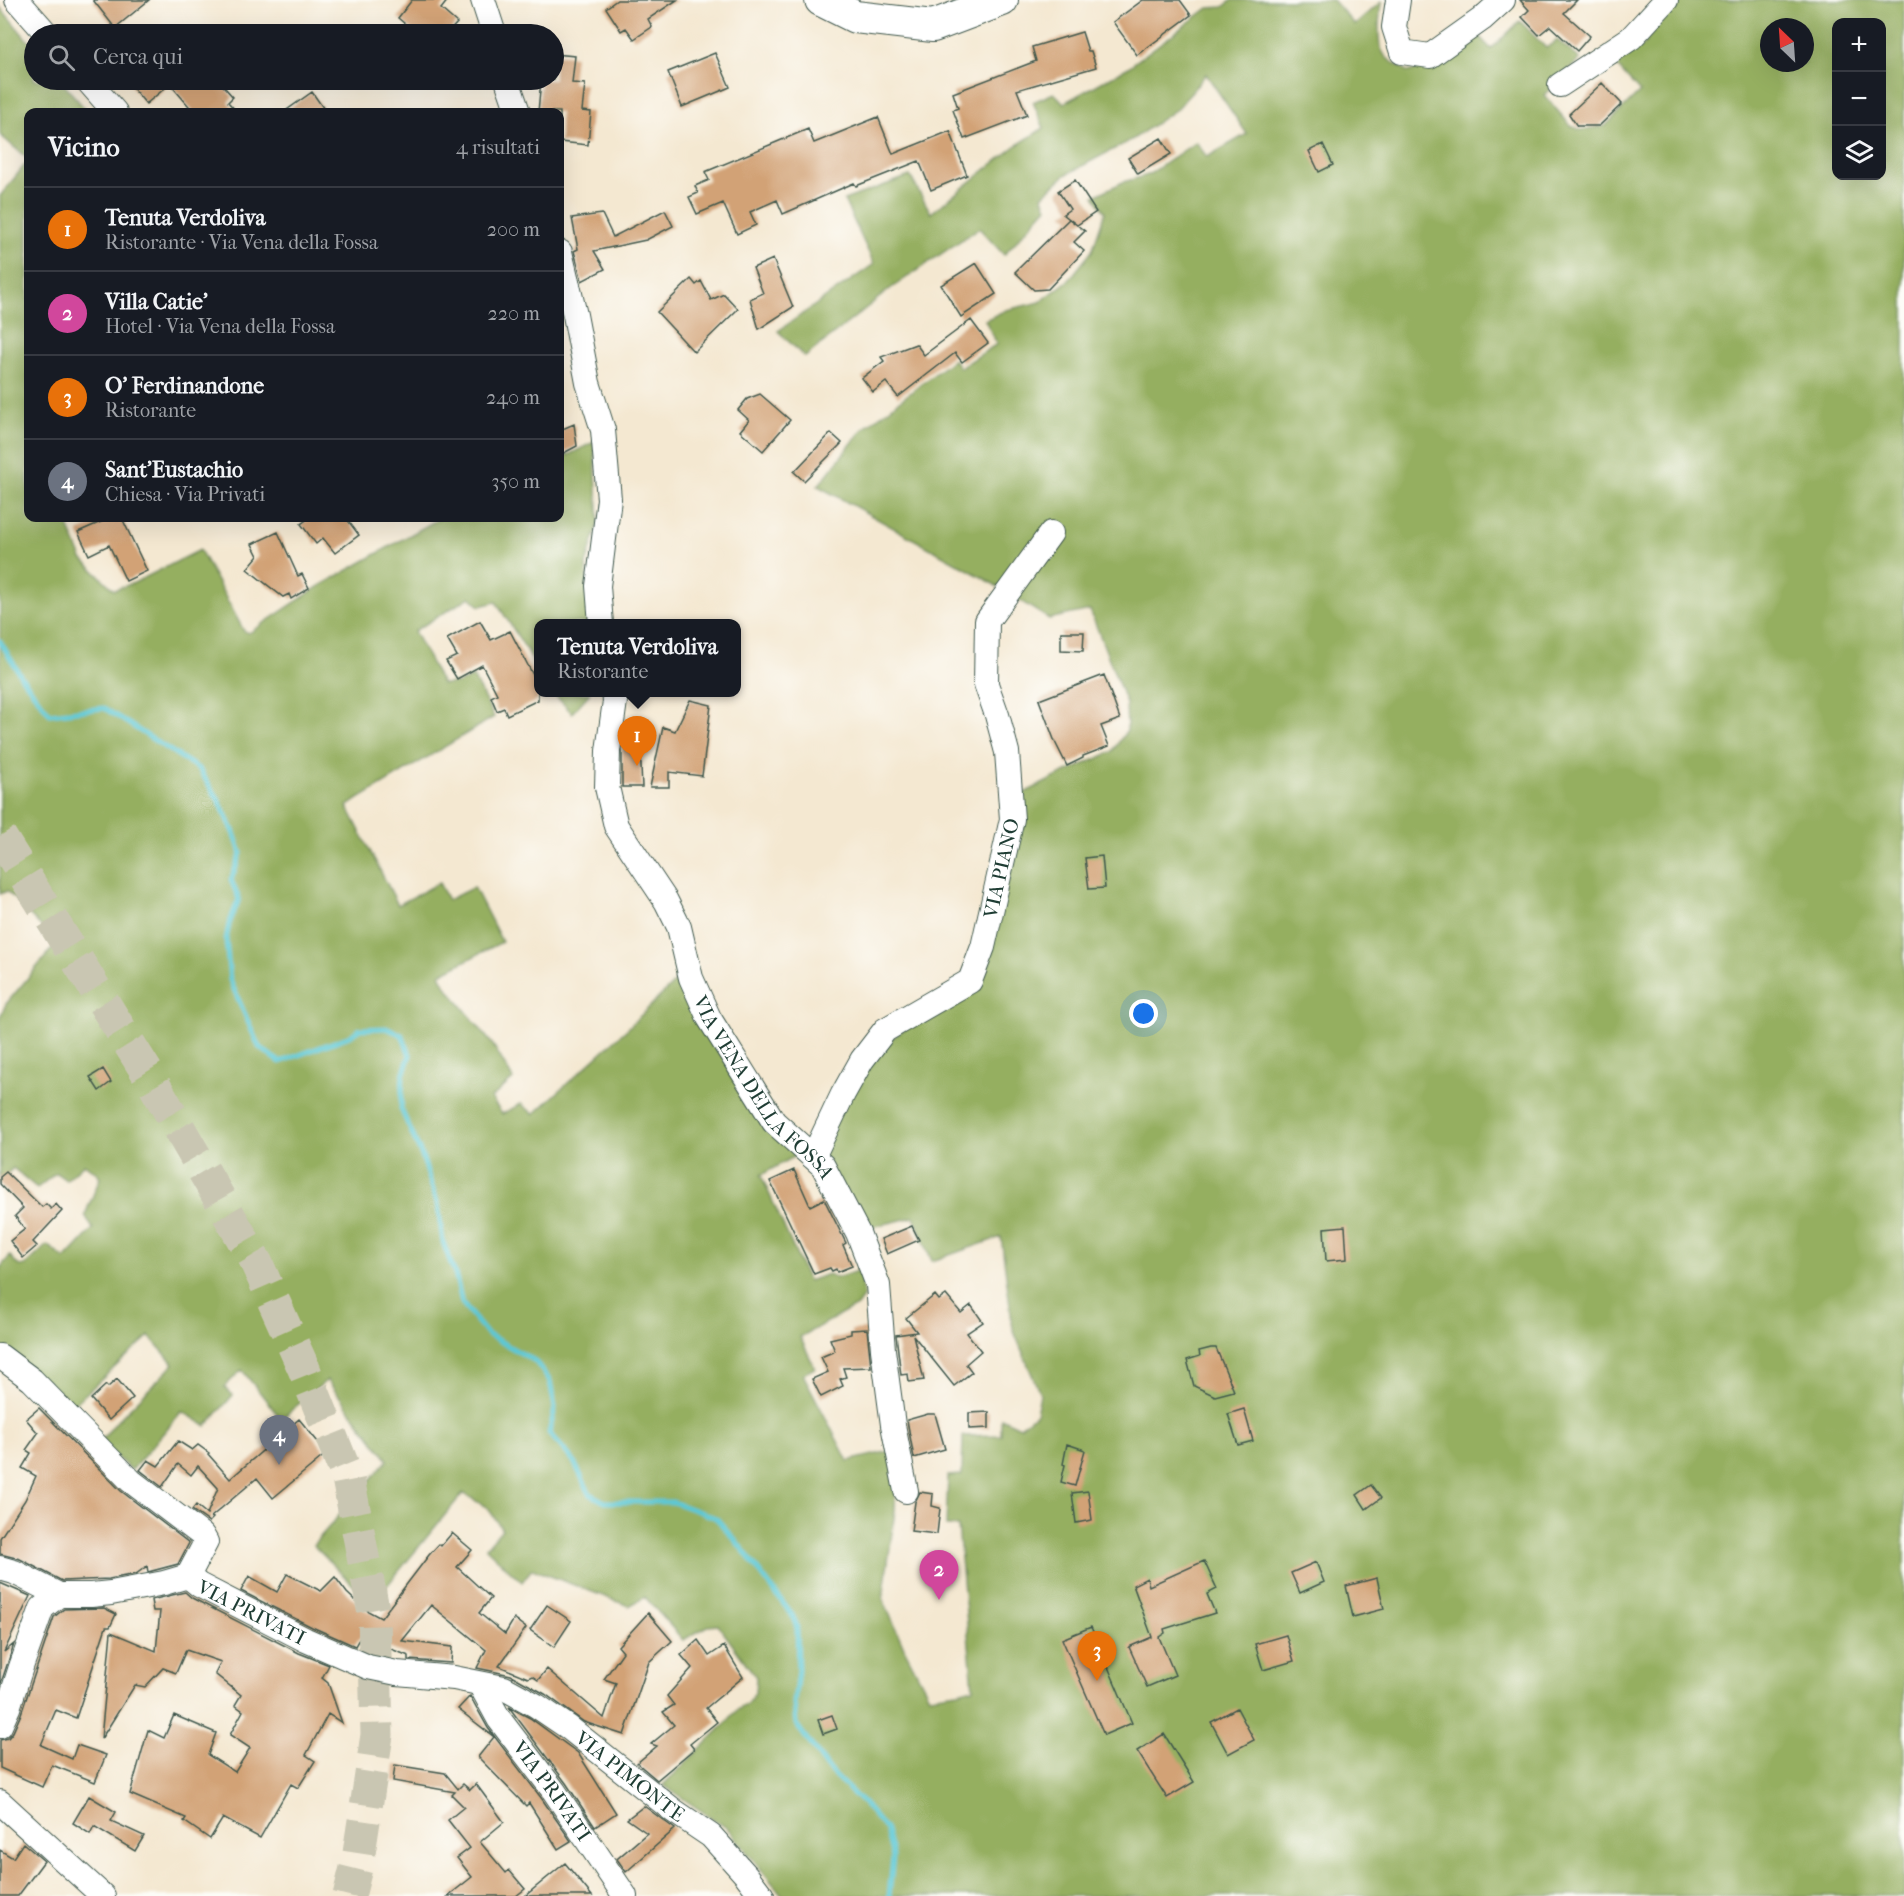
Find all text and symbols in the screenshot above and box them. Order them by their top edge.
north arrow [1760,18,1814,72]
map controls [1832,18,1886,180]
button: + [1832,18,1886,72]
search box [24,24,564,90]
icon: search [45,41,78,74]
text: Cerca qui [93,44,183,70]
button: − [1832,72,1886,126]
button: layers [1832,126,1886,180]
text: Vicino [48,132,120,163]
text: 4 risultati [456,136,540,159]
text: Tenuta Verdoliva [105,205,266,231]
text: 1 [64,218,71,241]
text: 200 m [487,218,540,241]
text: Ristorante · Via Vena della Fossa [105,231,378,254]
text: Villa Catie' [105,289,208,315]
text: 2 [62,302,73,325]
text: 220 m [487,302,540,325]
text: Hotel · Via Vena della Fossa [105,315,335,338]
text: O' Ferdinandone [105,373,264,399]
text: 3 [63,386,72,409]
text: 240 m [486,386,540,409]
text: Ristorante [105,399,196,422]
text: Sant'Eustachio [105,457,243,483]
text: 4 [62,470,73,493]
text: 350 m [491,470,540,493]
text: Chiesa · Via Privati [105,483,265,506]
popup [534,619,741,697]
text: Tenuta Verdoliva [557,634,718,660]
text: Ristorante [557,660,648,683]
pin: 1 [618,716,656,766]
street label: VIA PIANO [979,816,1024,921]
street label: VIA VENA DELLA FOSSA [688,991,839,1184]
your location [1129,999,1158,1028]
pin: 4 [260,1416,298,1465]
pin: 2 [920,1550,958,1600]
street label: VIA PRIVATI [193,1575,309,1650]
pin: 3 [1078,1632,1116,1681]
street label: VIA PIMONTE [570,1726,689,1827]
street label: VIA PRIVATI [507,1735,596,1846]

